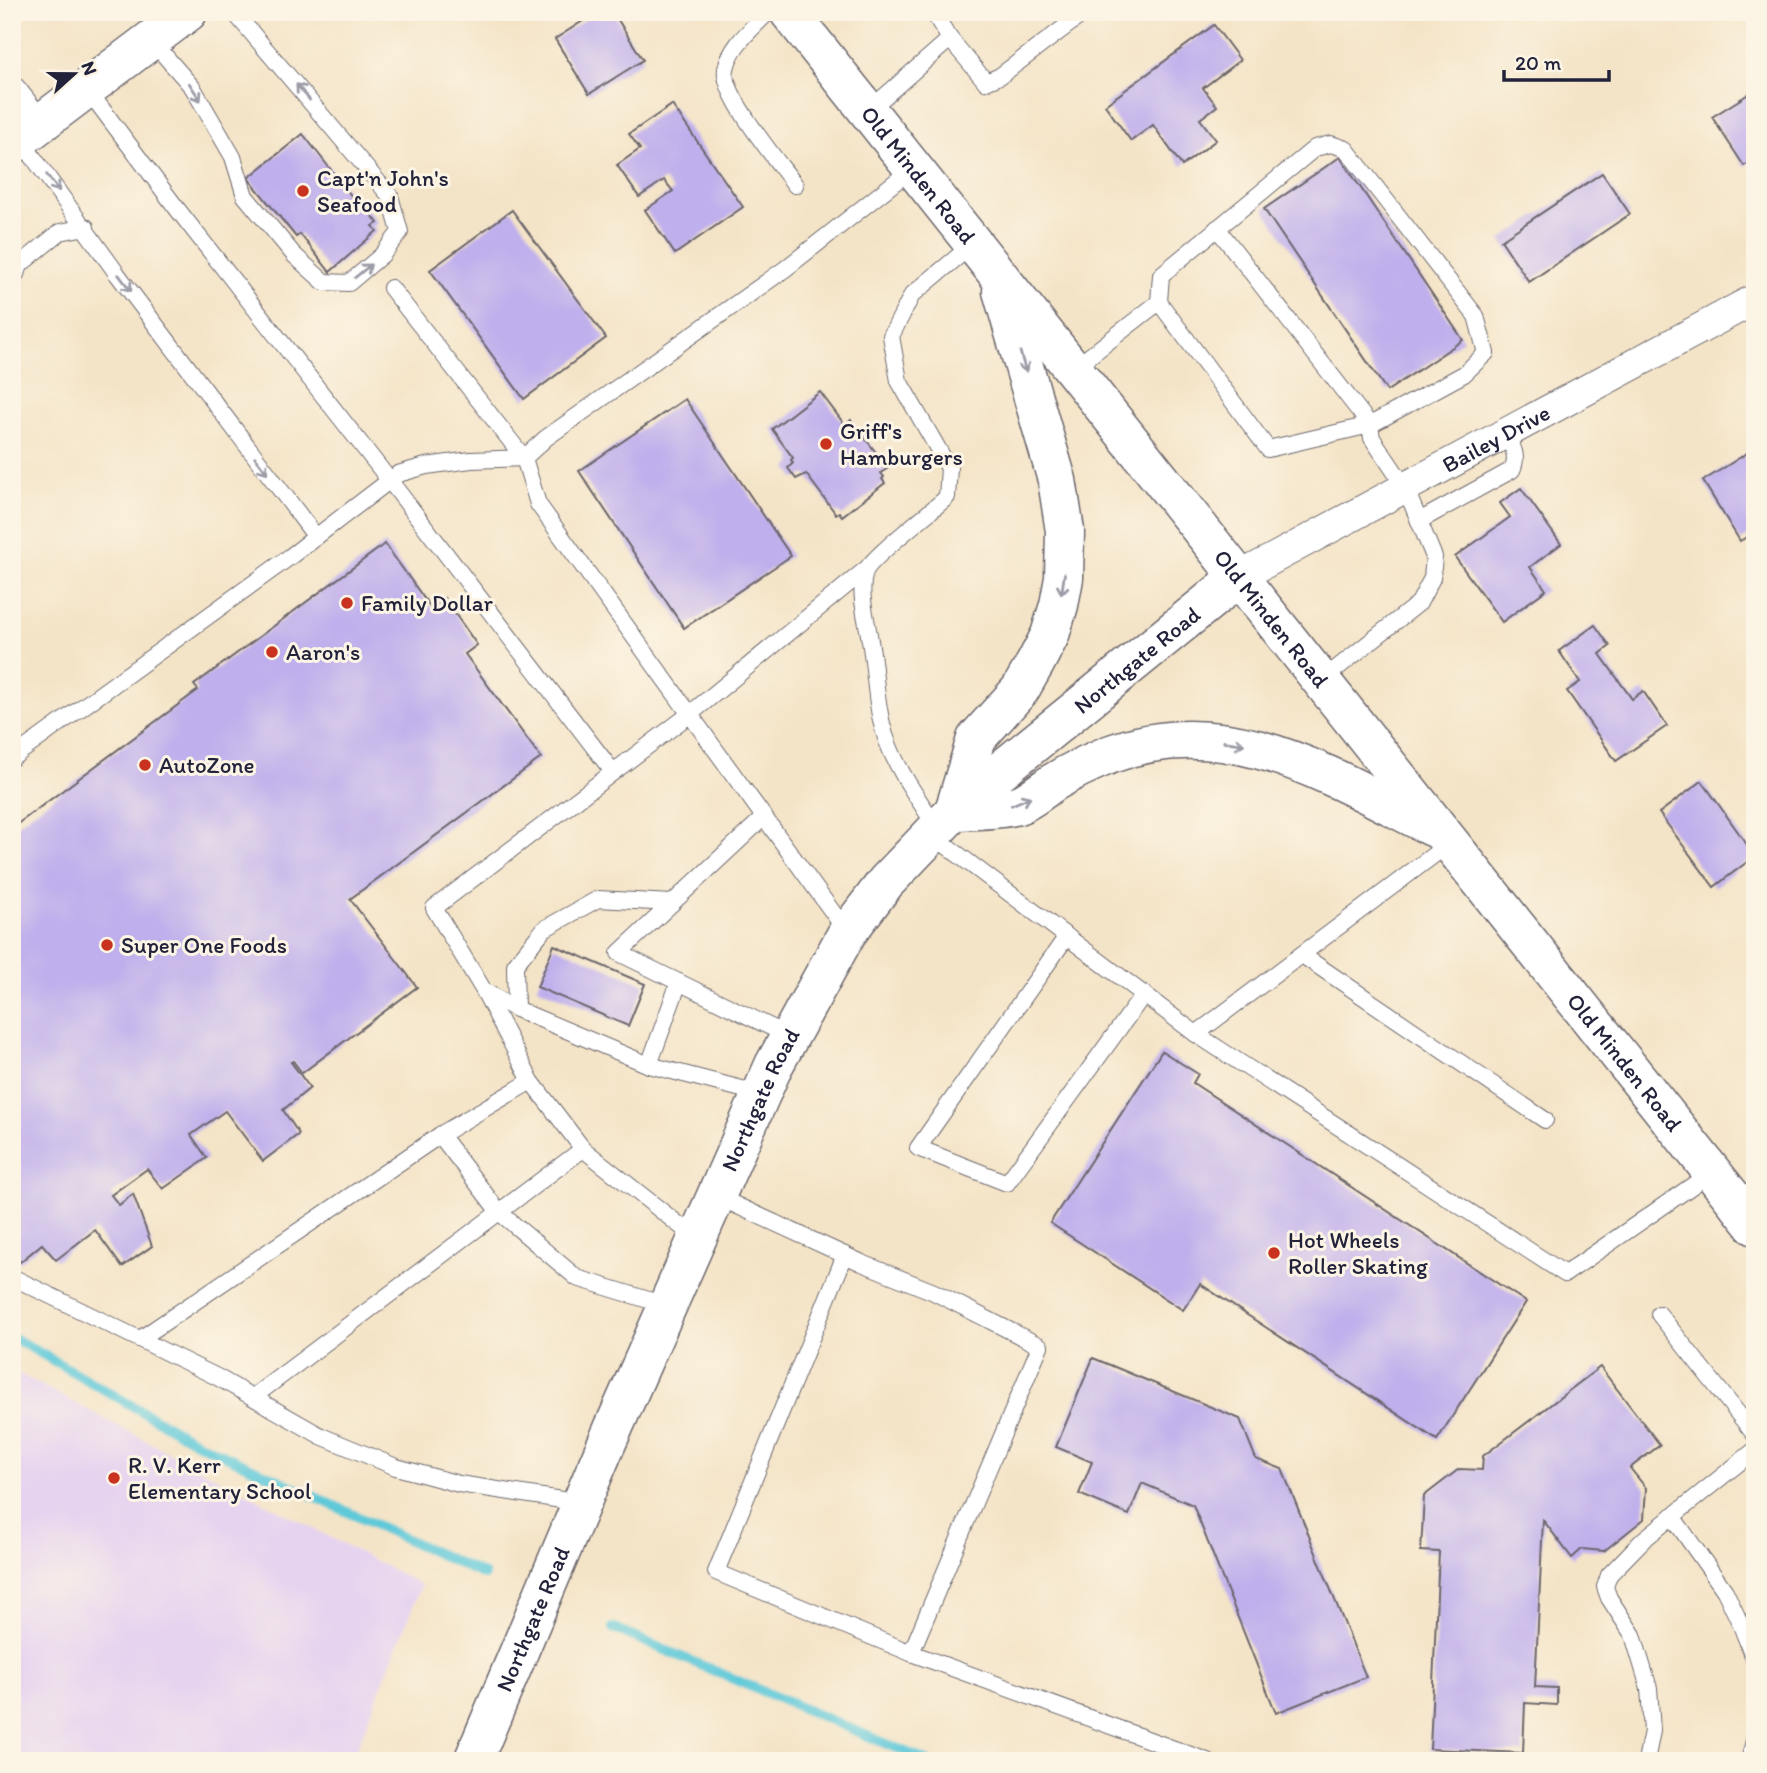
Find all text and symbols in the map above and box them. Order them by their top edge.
north arrow [38,38,108,108]
scale bar [1504,38,1610,82]
text: 20 m [1515,50,1562,75]
text: N [76,58,102,78]
one-way arrow [188,82,202,101]
one-way arrow [295,83,311,101]
street label: Old Minden Road [855,100,982,250]
place label: Capt'n John's Seafood [317,164,449,218]
one-way arrow [46,173,60,192]
marker: Capt'n John's Seafood [295,183,311,199]
one-way arrow [354,264,372,279]
one-way arrow [117,273,132,291]
one-way arrow [1018,351,1031,373]
street label: Bailey Drive [1437,398,1555,479]
place label: Griff's Hamburgers [840,417,963,471]
marker: Griff's Hamburgers [818,436,834,452]
one-way arrow [254,455,269,473]
street label: Old Minden Road [1208,544,1335,694]
one-way arrow [1056,572,1069,595]
place label: Family Dollar [361,589,493,617]
marker: Family Dollar [339,595,355,611]
street label: Northgate Road [1068,600,1206,720]
place label: Aaron's [286,638,360,666]
marker: Aaron's [264,644,280,660]
one-way arrow [1222,737,1245,750]
place label: AutoZone [159,751,255,779]
marker: AutoZone [137,757,153,773]
one-way arrow [1010,794,1031,807]
place label: Super One Foods [121,931,287,959]
marker: Super One Foods [99,937,115,953]
street label: Old Minden Road [1561,987,1688,1137]
street label: Northgate Road [715,1023,806,1176]
place label: Hot Wheels Roller Skating [1288,1226,1428,1280]
marker: Hot Wheels Roller Skating [1266,1245,1282,1261]
place label: R. V. Kerr Elementary School [128,1451,312,1505]
marker: R. V. Kerr Elementary School [106,1470,122,1486]
street label: Northgate Road [490,1542,576,1696]

